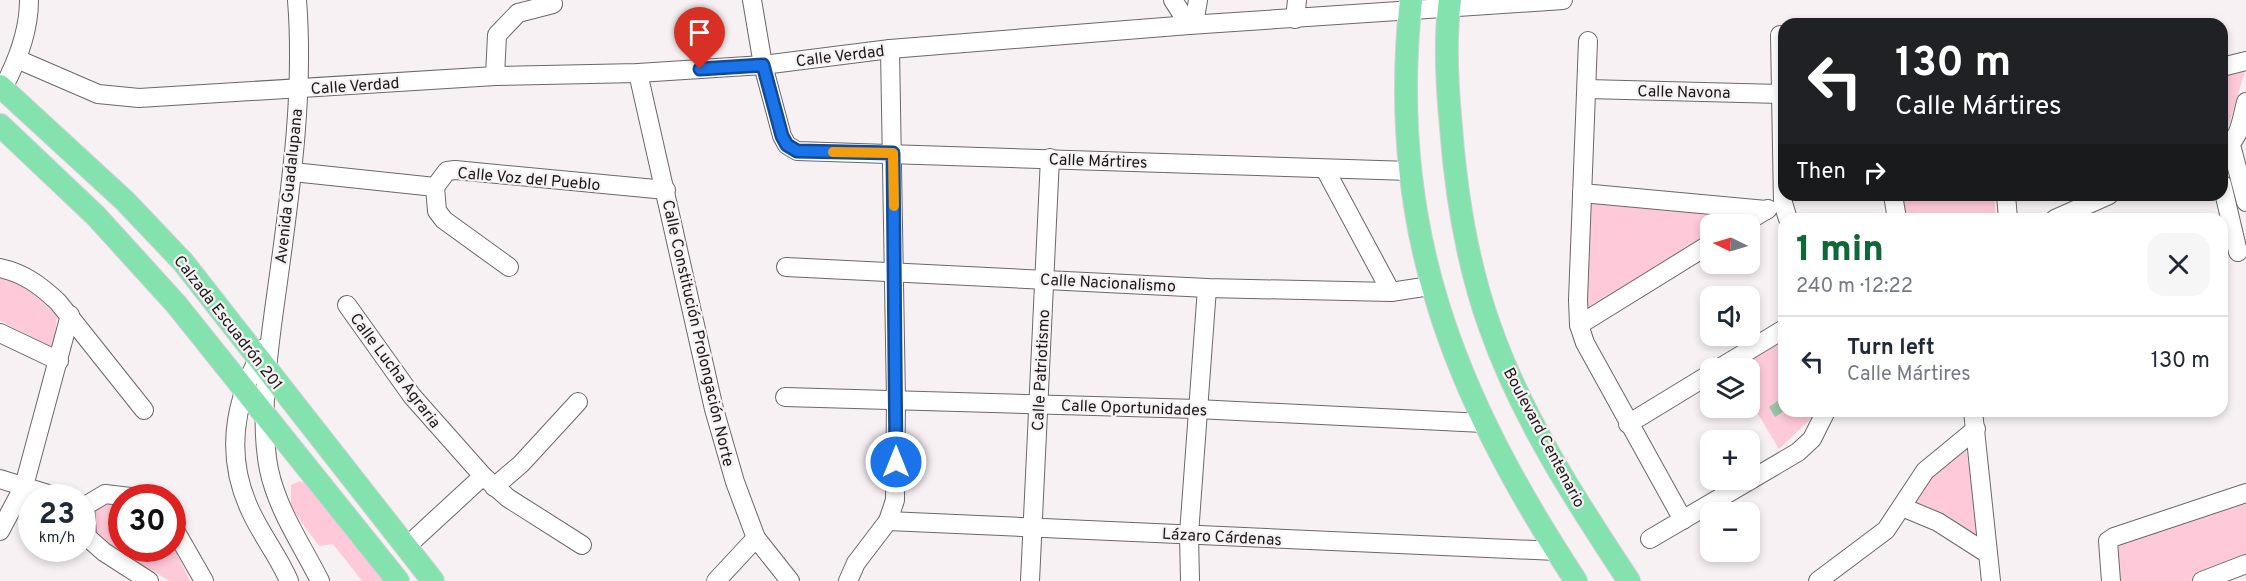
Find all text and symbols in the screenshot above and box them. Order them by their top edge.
pin [674,7,725,69]
icon: arrive [683,16,716,49]
text: 130 m [1895,38,2011,91]
street label: Calle Verdad [795,42,886,72]
icon: left [1796,42,1874,120]
street label: Calle Verdad [310,74,400,100]
street label: Calle Navona [1637,82,1731,104]
text: Calle Mártires [1895,90,2062,124]
street label: Avenida Guadalupana [272,108,308,265]
street label: Calle Mártires [1048,150,1148,174]
icon: right [1858,156,1891,189]
text: Then [1796,159,1846,186]
street label: Calle Voz del Pueblo [457,164,601,196]
street label: Calle Constitución Prolongación Norte [657,198,738,469]
north arrow [1700,214,1760,274]
map controls [1700,214,1760,562]
text: 1 min [1796,228,1884,274]
button: close [2147,233,2210,296]
street label: Calzada Escuadrón 201 [169,252,286,395]
street label: Calle Nacionalismo [1040,270,1176,298]
text: 240 m · 12:22 [1796,274,1913,300]
button: sound [1700,286,1760,346]
street label: Calle Patriotismo [1029,309,1055,431]
street label: Calle Lucha Agraria [345,310,444,433]
text: Turn left [1847,335,1935,362]
icon: left [1796,345,1829,378]
text: 130 m [2151,348,2210,375]
button: layers [1700,358,1760,418]
text: Calle Mártires [1847,362,1971,388]
street label: Boulevard Centenario [1498,365,1589,511]
street label: Calle Oportunidades [1060,396,1207,422]
position arrow [864,430,928,494]
button: + [1700,430,1760,490]
speed limit sign: 30 [108,484,186,562]
text: 23 [39,497,75,534]
button: − [1700,502,1760,562]
street label: Lázaro Cárdenas [1161,525,1282,551]
text: km/h [39,529,75,548]

